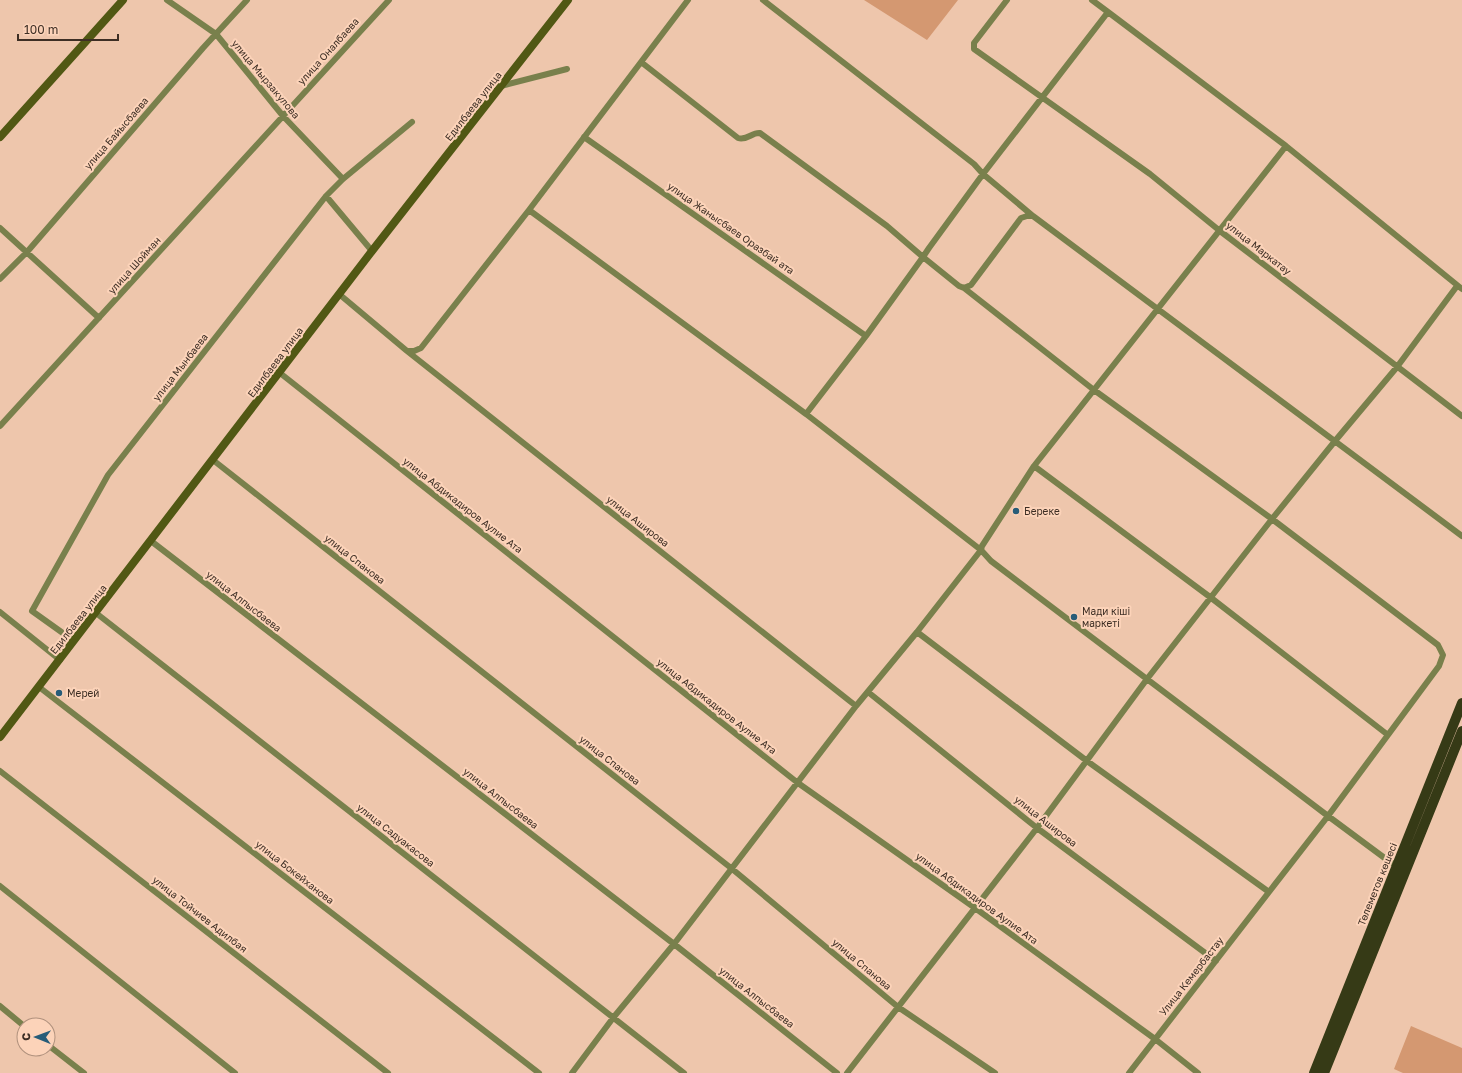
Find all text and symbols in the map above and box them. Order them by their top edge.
street label: улица Оналбаева [295,15,361,87]
scale bar [18,16,118,42]
text: 100 m [24,22,58,37]
street label: улица Мырзакулова [230,37,302,121]
street label: Едилбаева улица [442,69,504,143]
street label: улица Байысбаева [81,94,151,172]
street label: улица Жанысбаев Оразбай ата [665,180,797,276]
street label: улица Маркатау [1224,219,1294,277]
street label: улица Шойман [105,234,163,296]
street label: Едилбаева улица [245,325,305,399]
street label: улица Мынбаева [150,331,210,403]
street label: улица Абдикадиров Аулие Ата [401,455,525,555]
street label: улица Аширова [604,493,672,549]
place label: Береке [1024,505,1060,517]
marker: Береке [1011,506,1021,516]
street label: улица Спанова [322,532,388,586]
street label: улица Алпысбаева [204,568,284,634]
street label: Едилбаева улица [47,582,109,656]
place label: Мади кіші маркеті [1082,605,1130,629]
marker: Мади кіші маркеті [1069,612,1079,622]
street label: улица Абдикадиров Аулие Ата [655,656,779,756]
place label: Мерей [67,687,99,699]
marker: Мерей [54,688,64,698]
street label: улица Спанова [577,733,643,787]
street label: улица Алпысбаева [461,765,541,831]
street label: улица Аширова [1012,793,1080,849]
street label: улица Садуакасова [355,801,437,869]
street label: улица Бокейханова [253,838,337,906]
street label: Төлеметов көшесі [1355,841,1399,927]
street label: улица Абдикадиров Аулие Ата [913,850,1041,946]
street label: улица Тойчиев Адилбая [150,873,250,955]
street label: Улица Кемербастау [1156,934,1226,1018]
street label: улица Спанова [830,936,894,992]
street label: улица Алпысбаева [717,964,797,1030]
north arrow [16,1017,56,1057]
text: С [19,1033,32,1041]

